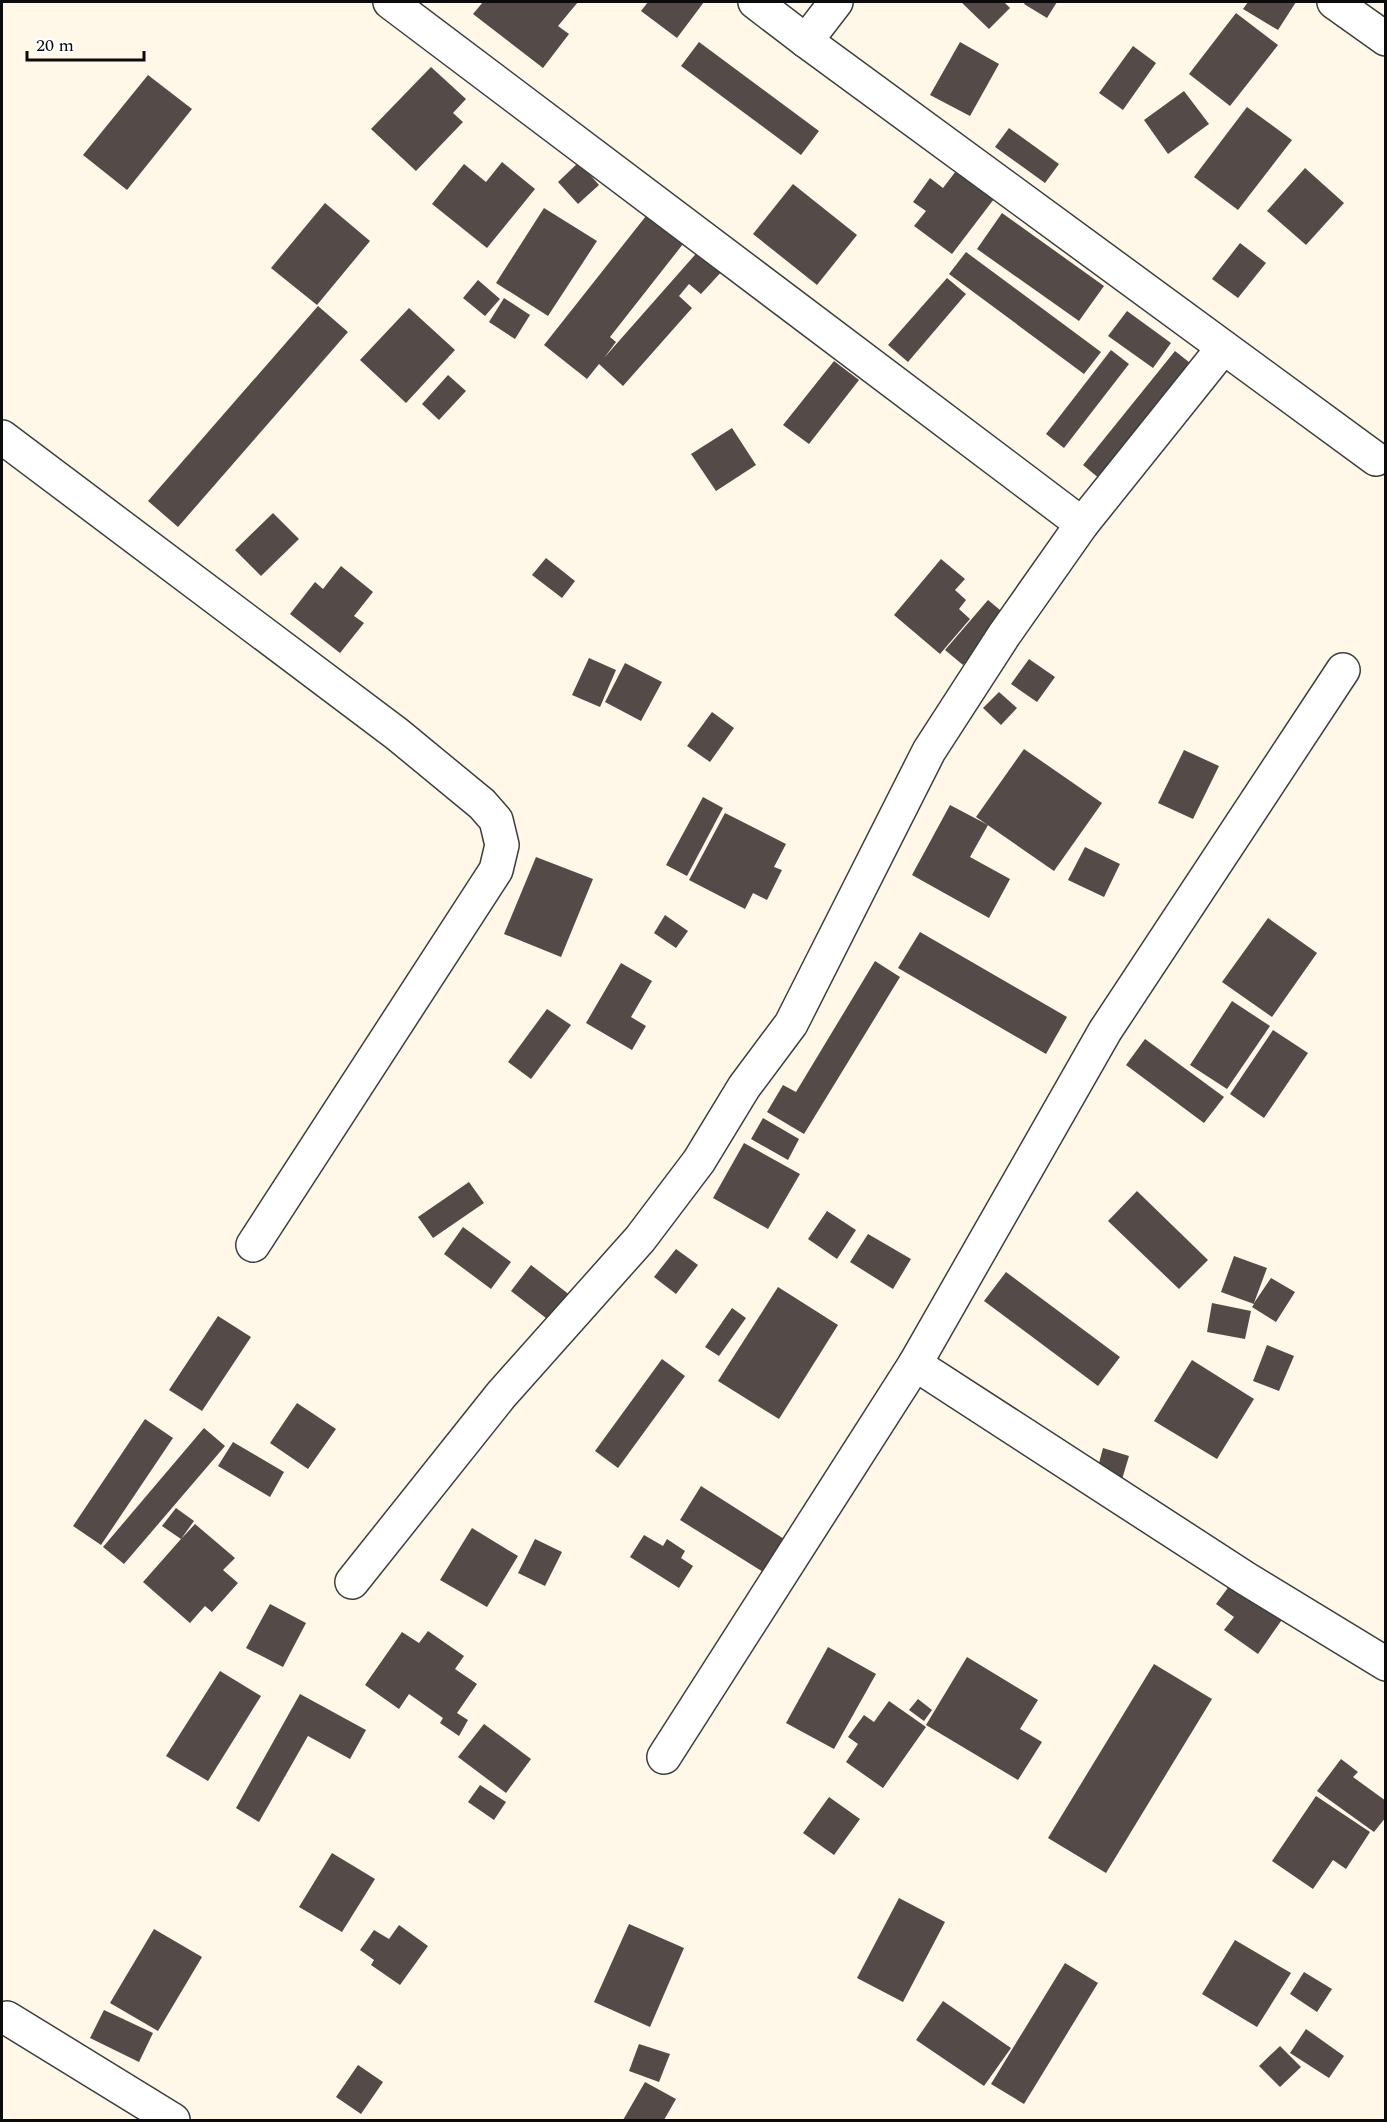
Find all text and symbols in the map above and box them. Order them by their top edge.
scale bar [27,24,144,62]
text: 20 m [36,32,74,59]

